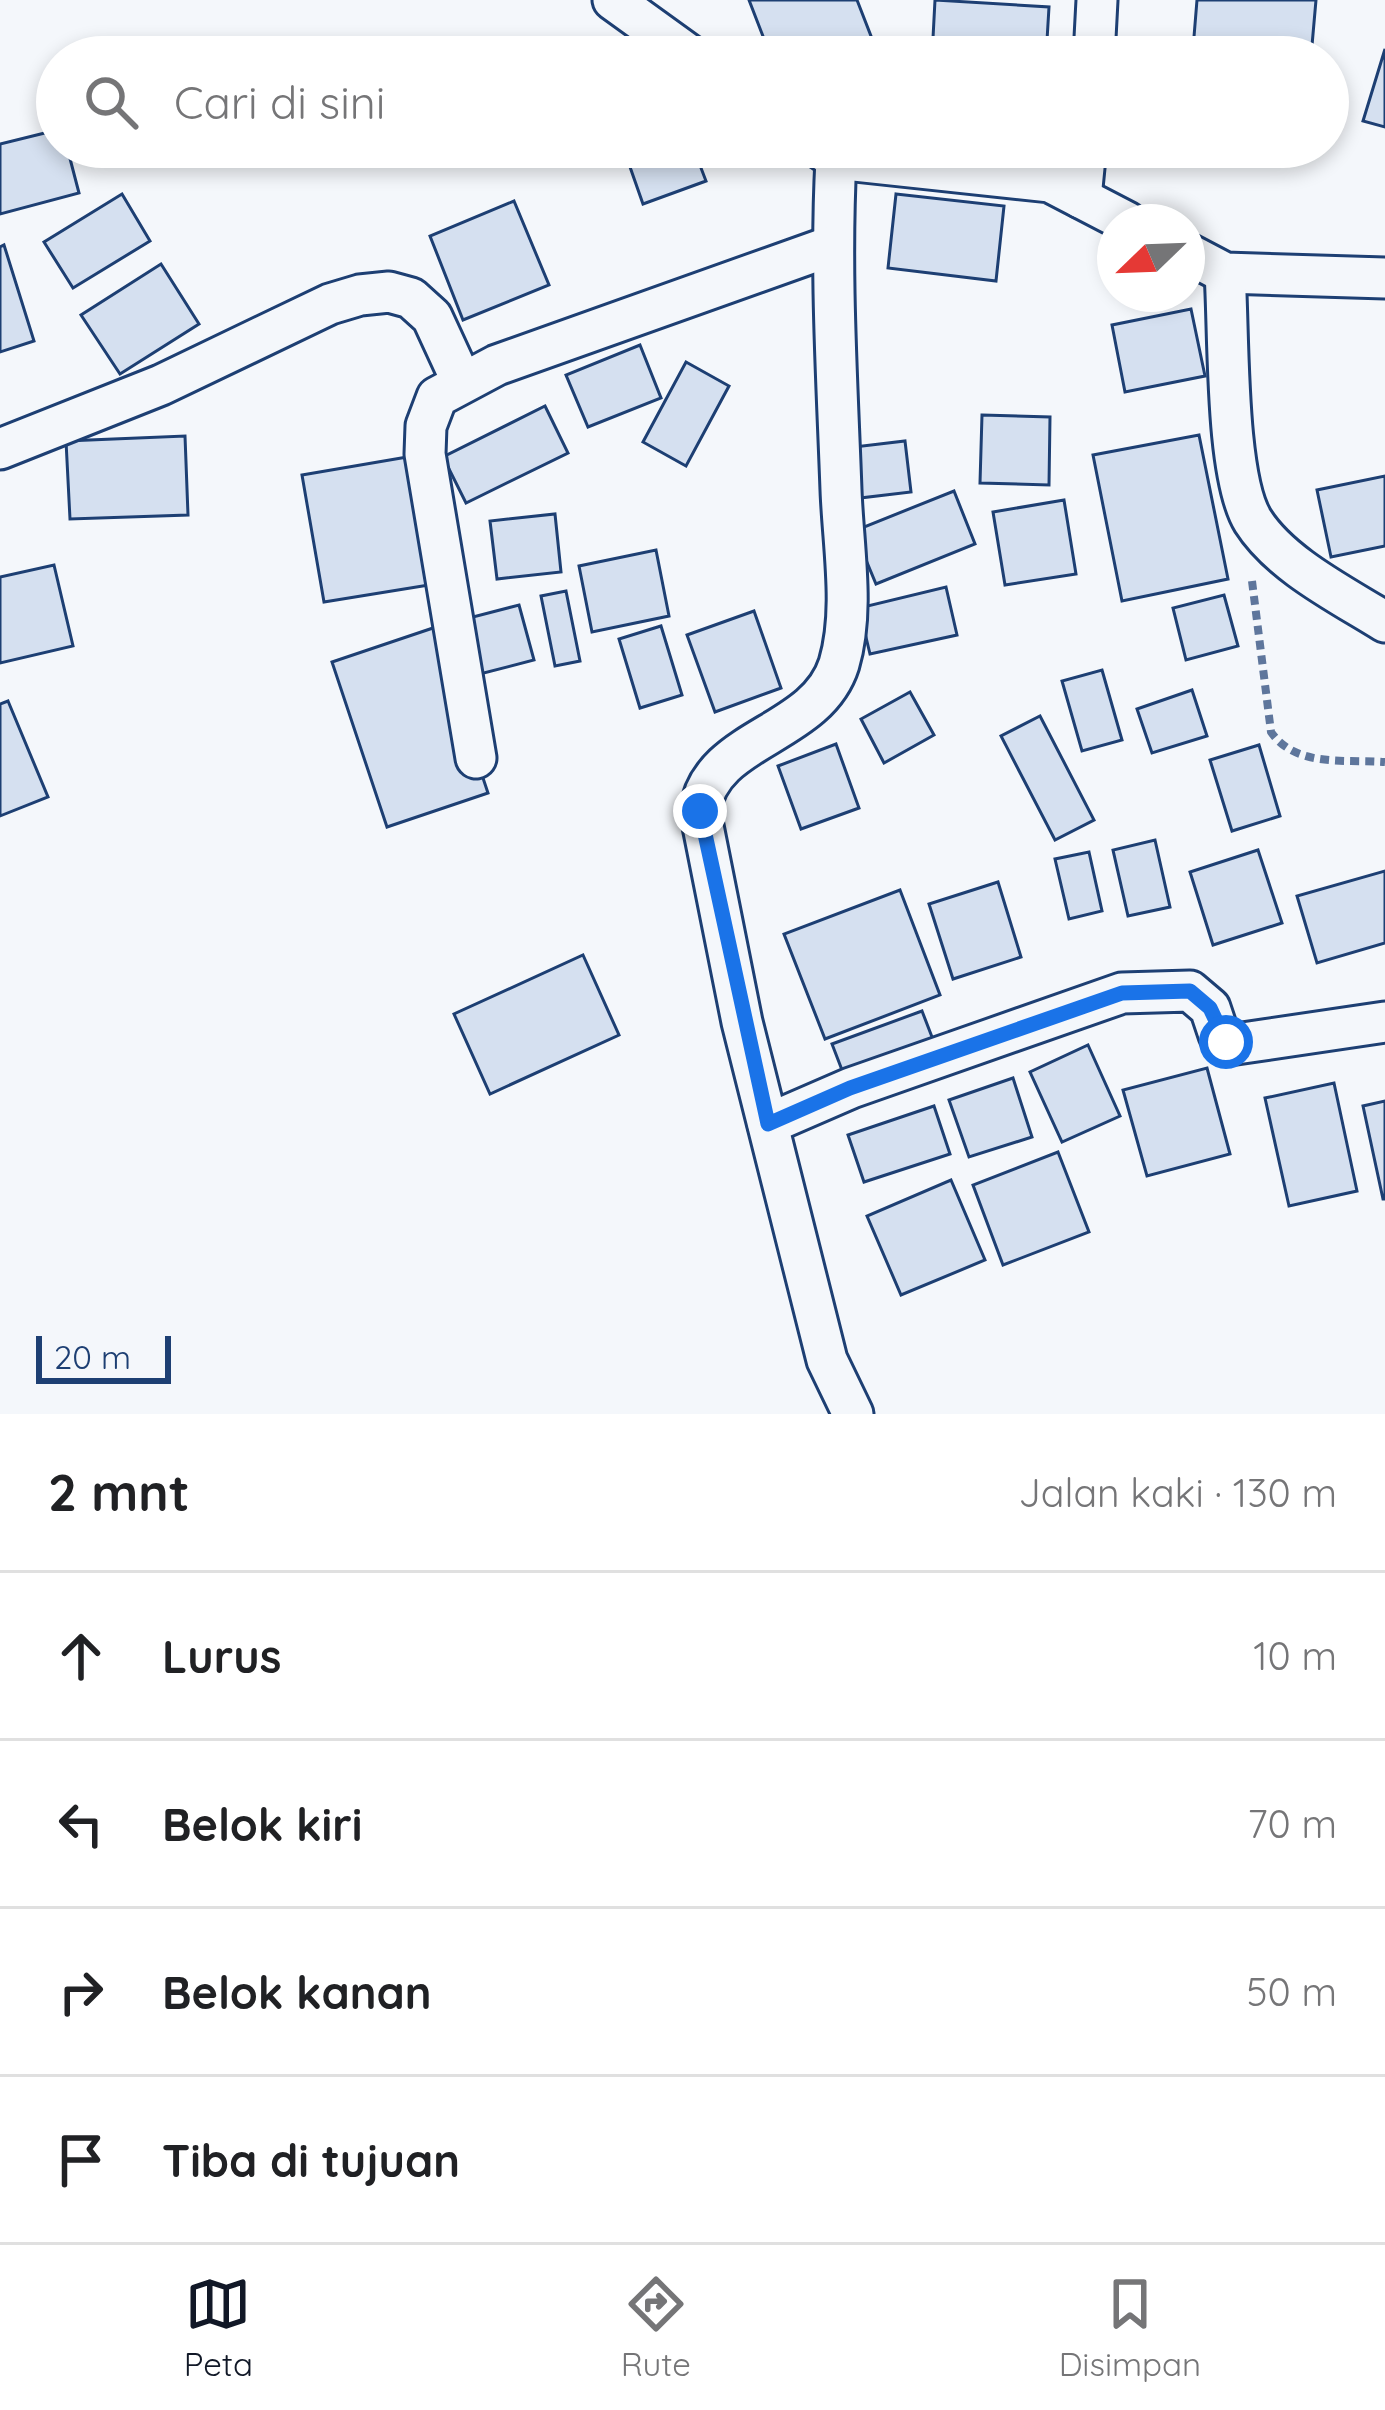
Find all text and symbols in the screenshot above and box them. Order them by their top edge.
search box [36,36,1349,168]
icon: search [78,69,144,135]
text: Cari di sini [174,74,385,130]
north arrow [1097,204,1205,312]
route end [673,784,727,838]
route start [1199,1015,1253,1069]
scale bar [36,1330,171,1383]
text: 20 m [54,1336,131,1377]
text: 2 mnt [48,1460,190,1524]
text: Jalan kaki · 130 m [1019,1468,1337,1517]
icon: ahead [48,1623,114,1689]
text: Lurus [162,1628,281,1684]
text: 10 m [1253,1631,1337,1680]
icon: left [48,1791,114,1857]
text: Belok kiri [162,1796,362,1852]
text: 70 m [1248,1799,1337,1848]
icon: right [48,1959,114,2025]
text: Belok kanan [162,1964,432,2020]
text: 50 m [1246,1967,1337,2016]
icon: arrive [48,2127,114,2193]
text: Tiba di tujuan [162,2132,460,2188]
tab: Peta [184,2271,253,2384]
tab: Rute [621,2271,691,2384]
tab: Disimpan [1059,2271,1201,2384]

